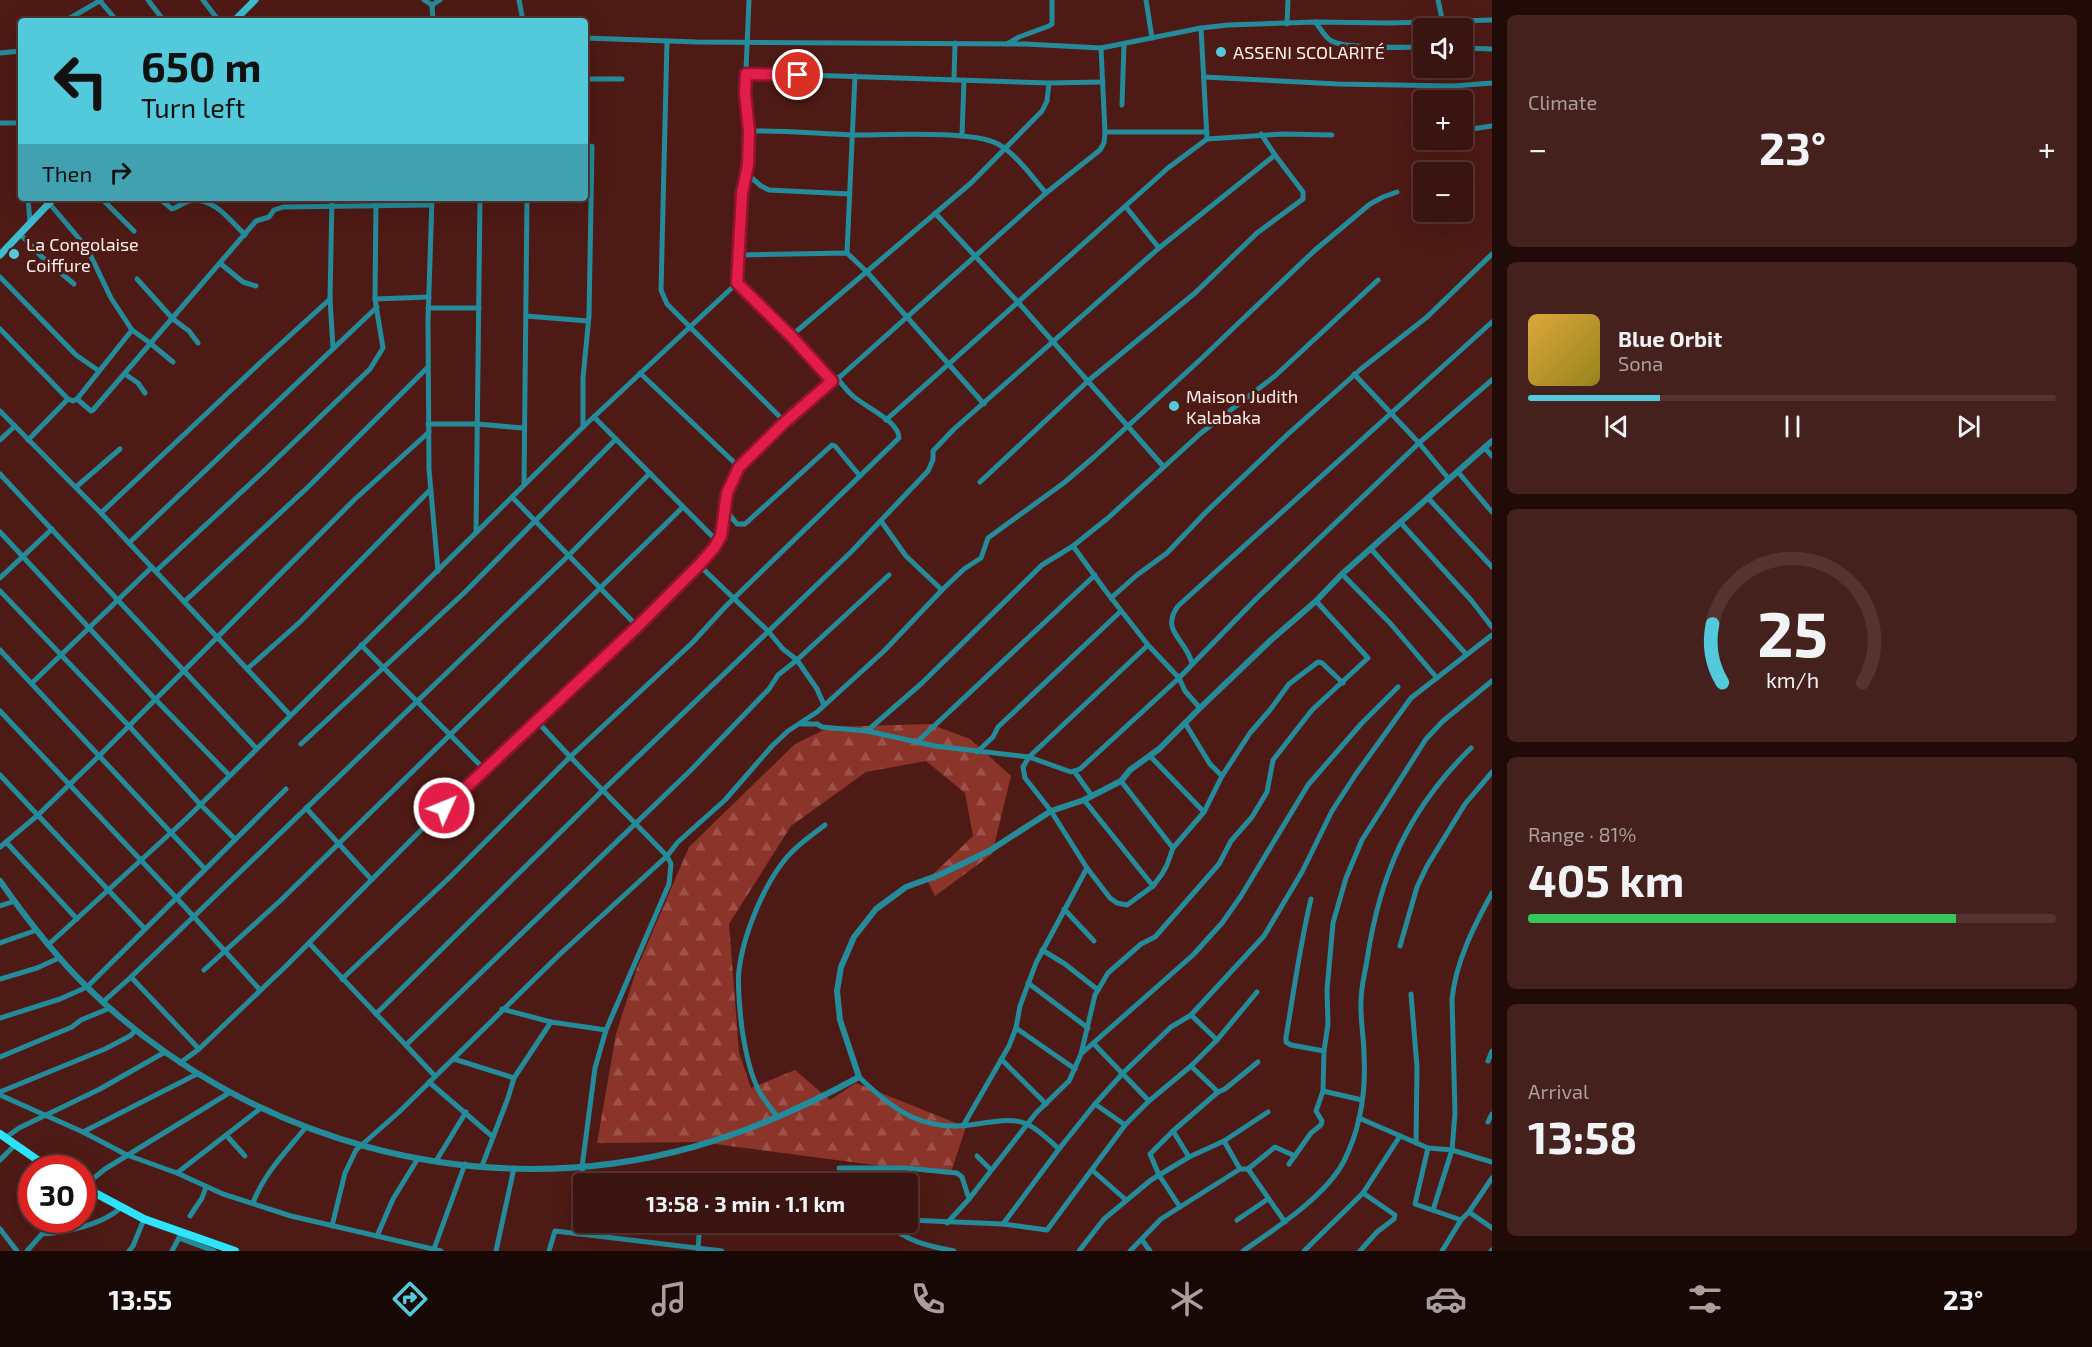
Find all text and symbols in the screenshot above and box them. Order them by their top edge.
map controls [1413,18,1473,222]
button: sound [1413,18,1473,78]
text: 650 m [141,40,262,90]
place label: ASSENI SCOLARITÉ [1233,41,1385,63]
icon: left [42,42,120,120]
marker: ASSENI SCOLARITÉ [1214,45,1228,59]
pin [772,49,823,100]
icon: arrive [781,58,814,91]
button: + [1413,90,1473,150]
text: Climate [1528,90,1597,114]
text: Turn left [141,91,245,123]
text: 23° [1759,120,1826,174]
text: − [1528,128,1547,168]
text: + [2038,128,2056,168]
icon: right [104,156,137,189]
text: Then [42,160,92,186]
button: − [1413,162,1473,222]
place label: La Congolaise Coiffure [26,233,139,276]
marker: La Congolaise Coiffure [7,247,21,261]
text: Blue Orbit [1618,325,1722,351]
text: Sona [1618,351,1663,375]
place label: Maison Judith Kalabaka [1186,385,1298,428]
marker: Maison Judith Kalabaka [1167,399,1181,413]
icon: previous [1600,410,1633,443]
icon: pause [1776,410,1809,443]
icon: next [1952,410,1985,443]
text: 25 [1757,595,1827,670]
text: km/h [1765,667,1819,692]
position arrow [412,776,476,840]
text: Range · 81% [1528,822,1636,846]
text: 405 km [1528,852,1684,906]
text: Arrival [1528,1079,1589,1103]
text: 13:58 [1528,1109,1637,1163]
speed limit sign: 30 [18,1155,96,1233]
text: 13:58 · 3 min · 1.1 km [646,1190,845,1216]
icon: directions [389,1278,431,1320]
icon: music [648,1278,690,1320]
icon: phone [907,1278,949,1320]
icon: climate [1166,1278,1208,1320]
icon: car [1425,1278,1467,1320]
icon: filters [1684,1278,1726,1320]
text: 13:55 [108,1283,172,1315]
text: 23° [1943,1283,1983,1315]

